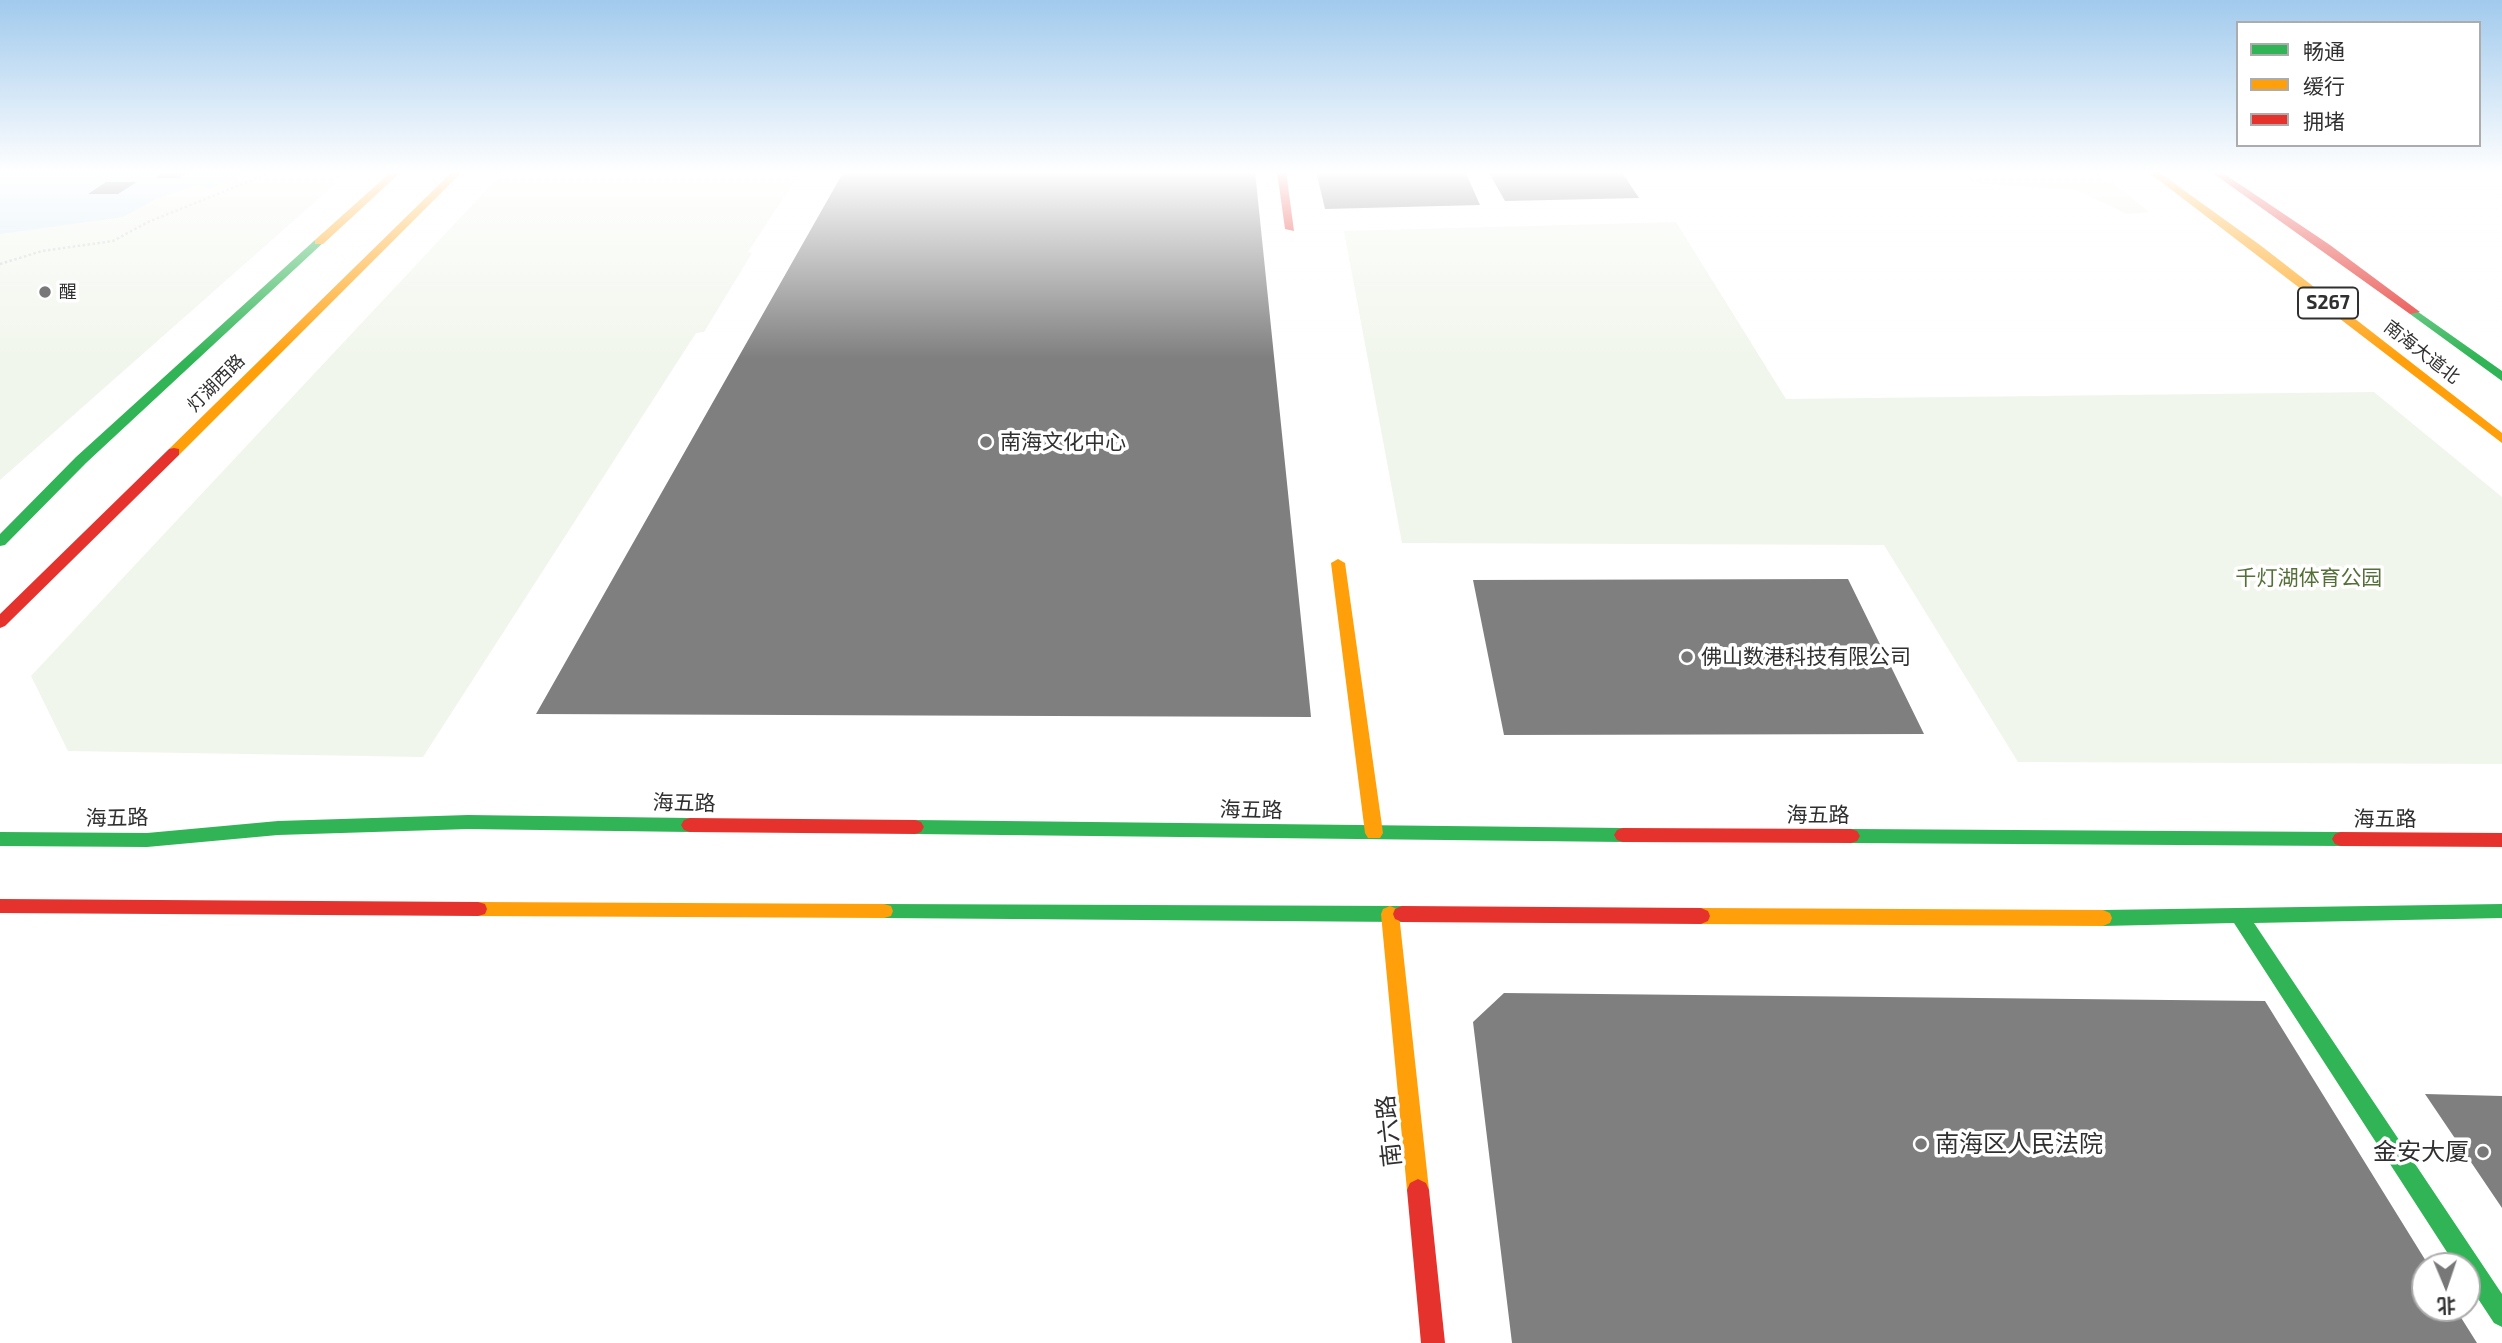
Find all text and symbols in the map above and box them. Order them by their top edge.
legend [2236,21,2481,147]
text: 畅通 [2303,38,2345,63]
text: 缓行 [2303,73,2345,98]
text: 拥堵 [2303,108,2345,133]
place label: 醒 [59,281,77,303]
marker: 醒 [37,284,53,300]
road number: S267 [2298,288,2358,318]
street label: 南海大道北 [2380,316,2464,388]
street label: 灯湖西路 [183,350,249,416]
place label: 南海文化中心 [1000,429,1126,455]
marker: 南海文化中心 [978,434,994,450]
park label: 千灯湖体育公园 [2236,565,2382,591]
place label: 佛山数港科技有限公司 [1701,644,1911,670]
marker: 佛山数港科技有限公司 [1679,649,1695,665]
street label: 海五路 [652,790,716,816]
street label: 海五路 [1219,797,1283,823]
street label: 海五路 [1787,802,1849,828]
street label: 海五路 [85,805,149,831]
street label: 海五路 [2354,806,2416,832]
street label: 南六路 [1371,1094,1407,1168]
place label: 南海区人民法院 [1935,1130,2103,1158]
marker: 南海区人民法院 [1913,1136,1929,1152]
place label: 金安大厦 [2373,1138,2469,1166]
marker: 金安大厦 [2475,1144,2491,1160]
north arrow [2411,1252,2481,1322]
text: 北 [2437,1295,2457,1318]

